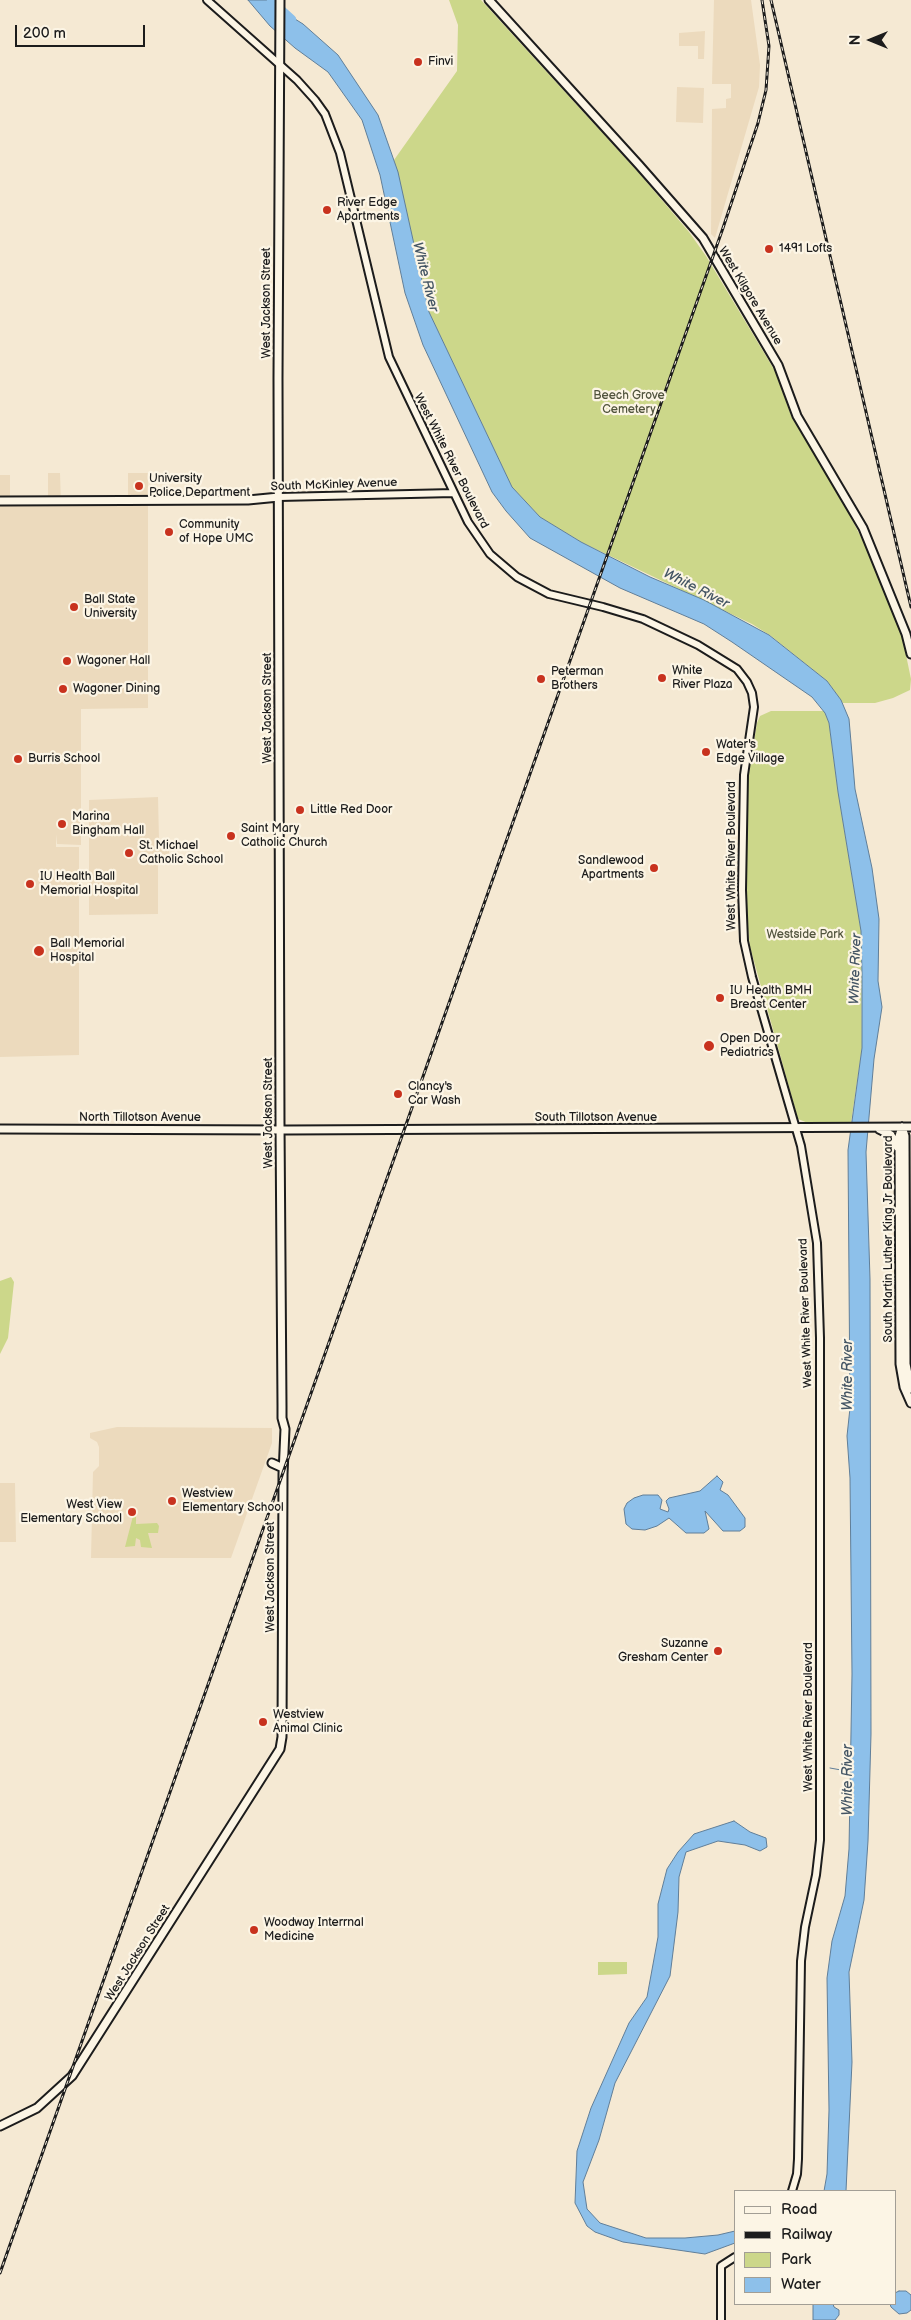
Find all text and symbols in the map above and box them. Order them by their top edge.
scale bar [18,15,148,47]
north arrow [846,15,896,65]
text: 200 m [23,24,66,43]
text: N [847,35,864,45]
place label: Finvi [428,55,453,69]
marker: Finvi [412,56,424,68]
place label: River Edge Apartments [337,196,400,224]
marker: River Edge Apartments [321,204,333,216]
water label: White River [408,240,442,314]
place label: 1491 Lofts [779,242,832,256]
marker: 1491 Lofts [763,243,775,255]
street label: West Kilgore Avenue [715,244,785,348]
street label: West Jackson Street [260,247,274,359]
park label: Beech Grove Cemetery [593,389,665,417]
street label: West White River Boulevard [411,391,491,531]
place label: University Police Department [149,472,250,500]
street label: South McKinley Avenue [270,476,398,494]
marker: University Police Department [133,480,145,492]
place label: Community of Hope UMC [179,518,253,546]
marker: Community of Hope UMC [163,526,175,538]
water label: White River [660,565,732,613]
place label: Ball State University [84,593,137,621]
marker: Ball State University [68,601,80,613]
street label: West Jackson Street [261,652,275,764]
place label: Wagoner Hall [77,654,150,668]
marker: Wagoner Hall [61,655,73,667]
place label: White River Plaza [672,664,733,692]
place label: Peterman Brothers [551,665,603,693]
marker: White River Plaza [656,672,668,684]
marker: Peterman Brothers [535,673,547,685]
place label: Wagoner Dining [73,682,160,696]
marker: Wagoner Dining [57,683,69,695]
place label: Water's Edge Village [716,738,784,766]
marker: Water's Edge Village [700,746,712,758]
place label: Burris School [28,752,100,766]
marker: Burris School [12,753,24,765]
street label: West White River Boulevard [725,781,739,931]
place label: Little Red Door [310,803,392,817]
marker: Little Red Door [294,804,306,816]
place label: Marina Bingham Hall [72,810,144,838]
marker: Marina Bingham Hall [56,818,68,830]
place label: Saint Mary Catholic Church [241,822,327,850]
marker: Saint Mary Catholic Church [225,830,237,842]
place label: St. Michael Catholic School [139,839,223,867]
marker: St. Michael Catholic School [123,847,135,859]
place label: Sandlewood Apartments [578,854,644,882]
marker: Sandlewood Apartments [648,862,660,874]
place label: IU Health Ball Memorial Hospital [40,870,138,898]
marker: IU Health Ball Memorial Hospital [24,878,36,890]
park label: Westside Park [767,928,843,942]
water label: White River [846,933,866,1005]
place label: Ball Memorial Hospital [50,937,124,965]
marker: Ball Memorial Hospital [32,944,46,958]
place label: IU Health BMH Breast Center [730,984,812,1012]
marker: IU Health BMH Breast Center [714,992,726,1004]
place label: Open Door Pediatrics [720,1032,780,1060]
marker: Open Door Pediatrics [702,1039,716,1053]
street label: West Jackson Street [262,1057,276,1169]
place label: Clancy's Car Wash [408,1080,461,1108]
marker: Clancy's Car Wash [392,1088,404,1100]
street label: North Tillotson Avenue [79,1111,201,1125]
street label: South Tillotson Avenue [535,1111,657,1125]
street label: South Martin Luther King Jr Boulevard [882,1135,896,1343]
street label: West White River Boulevard [796,1238,816,1388]
water label: White River [840,1339,856,1411]
place label: Westview Elementary School [182,1487,284,1515]
marker: Westview Elementary School [166,1495,178,1507]
place label: West View Elementary School [20,1498,122,1526]
marker: West View Elementary School [126,1506,138,1518]
street label: West Jackson Street [264,1521,278,1633]
place label: Suzanne Gresham Center [618,1637,708,1665]
street label: West White River Boulevard [802,1642,816,1792]
marker: Suzanne Gresham Center [712,1645,724,1657]
place label: Westview Animal Clinic [273,1708,343,1736]
marker: Westview Animal Clinic [257,1716,269,1728]
water label: White River [840,1744,856,1816]
street label: West Jackson Street [102,1902,174,2004]
place label: Woodway Interrnal Medicine [264,1916,364,1944]
marker: Woodway Interrnal Medicine [248,1924,260,1936]
legend [734,2190,896,2305]
text: Road [781,2200,817,2219]
text: Railway [781,2225,832,2244]
text: Park [781,2250,811,2269]
text: Water [781,2275,821,2294]

